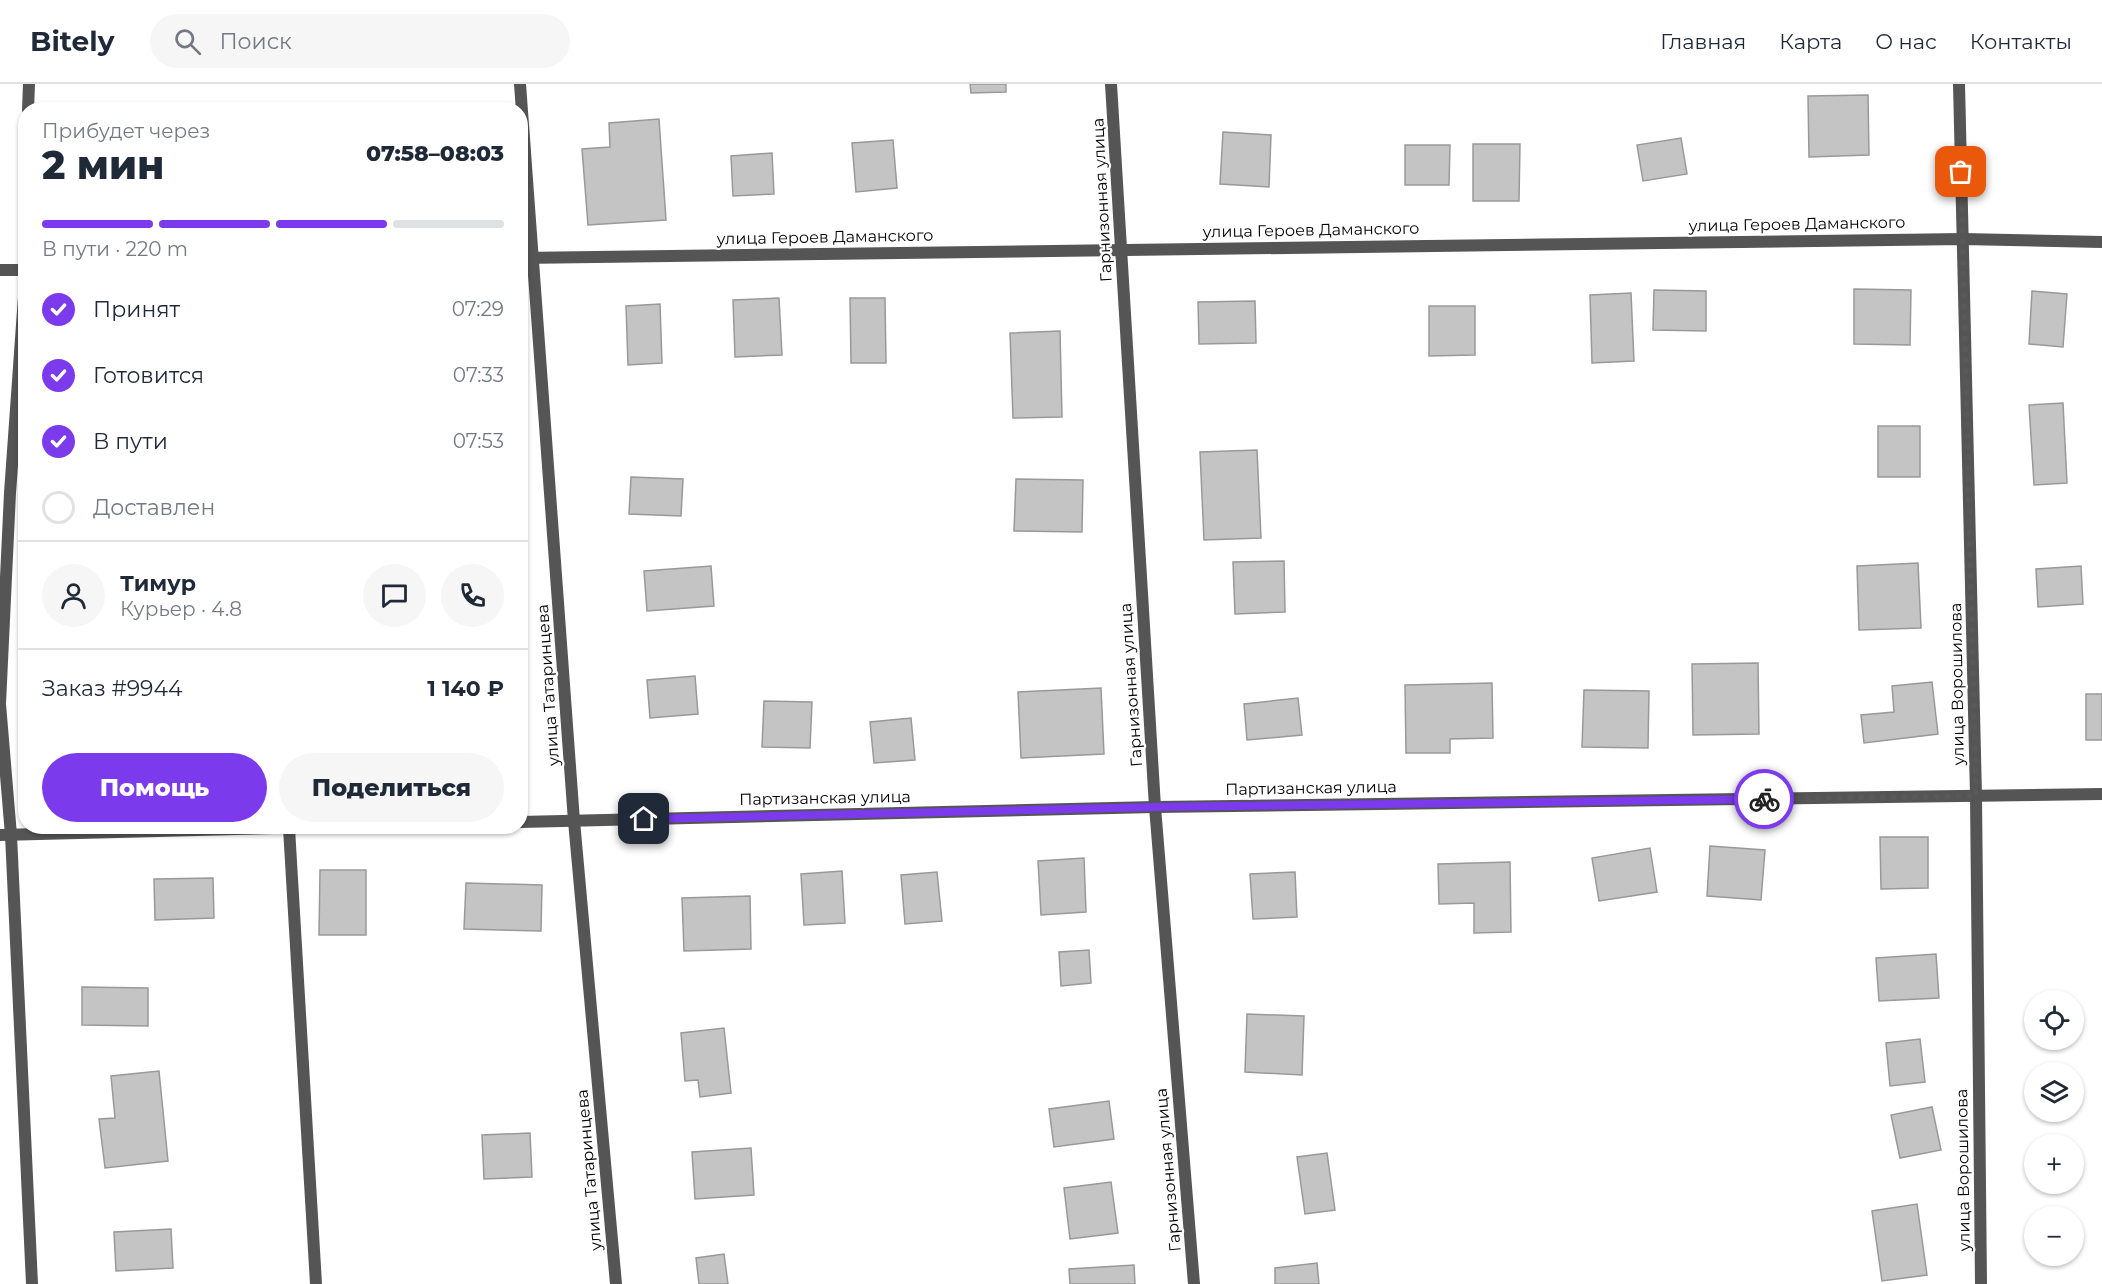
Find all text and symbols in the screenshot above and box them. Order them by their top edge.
search box [150,14,570,68]
text: Bitely [30,24,114,58]
icon: search [171,25,204,58]
text: Поиск [219,28,292,55]
text: Главная [1660,29,1746,54]
text: Карта [1779,29,1842,54]
text: О нас [1875,29,1937,54]
text: Контакты [1970,29,2072,54]
street label: Гарнизонная улица [1088,117,1116,283]
text: Прибудет через [42,119,210,143]
text: 07:58–08:03 [366,140,504,167]
text: 2 мин [42,141,164,189]
pin [1935,146,1986,197]
icon: bag [1944,155,1977,188]
street label: улица Героев Даманского [1688,213,1905,235]
street label: улица Героев Даманского [1202,219,1419,241]
street label: улица Героев Даманского [716,226,933,248]
text: В пути · 220 m [42,237,188,261]
icon: check [42,293,75,326]
text: Принят [93,296,180,323]
text: 07:29 [452,297,504,321]
icon: check [42,359,75,392]
text: Готовится [93,362,204,389]
text: 07:33 [453,363,504,387]
icon: check [42,425,75,458]
text: В пути [93,428,168,455]
text: 07:53 [453,429,504,453]
text: Доставлен [93,494,215,521]
button: person [42,564,105,627]
button: chat [363,564,426,627]
button: phone [441,564,504,627]
text: Тимур [120,570,196,597]
text: Курьер · 4.8 [120,597,242,621]
street label: Гарнизонная улица [1116,602,1146,768]
street label: улица Ворошилова [1946,603,1968,766]
street label: улица Татаринцева [533,604,563,767]
text: Заказ #9944 [42,675,183,702]
text: 1 140 ₽ [427,675,504,702]
button: Помощь [42,753,267,822]
button: Поделиться [279,753,504,822]
courier [1734,769,1794,829]
street label: Партизанская улица [1225,777,1397,799]
icon: bike [1748,783,1781,816]
street label: Партизанская улица [739,787,911,809]
pin [618,793,669,844]
icon: home [627,802,660,835]
map controls [2024,990,2084,1266]
button: locate [2024,990,2084,1050]
button: layers [2024,1062,2084,1122]
street label: Гарнизонная улица [1151,1087,1185,1253]
street label: улица Татаринцева [572,1088,606,1253]
street label: улица Ворошилова [1952,1089,1974,1252]
button: + [2024,1134,2084,1194]
button: − [2024,1206,2084,1266]

